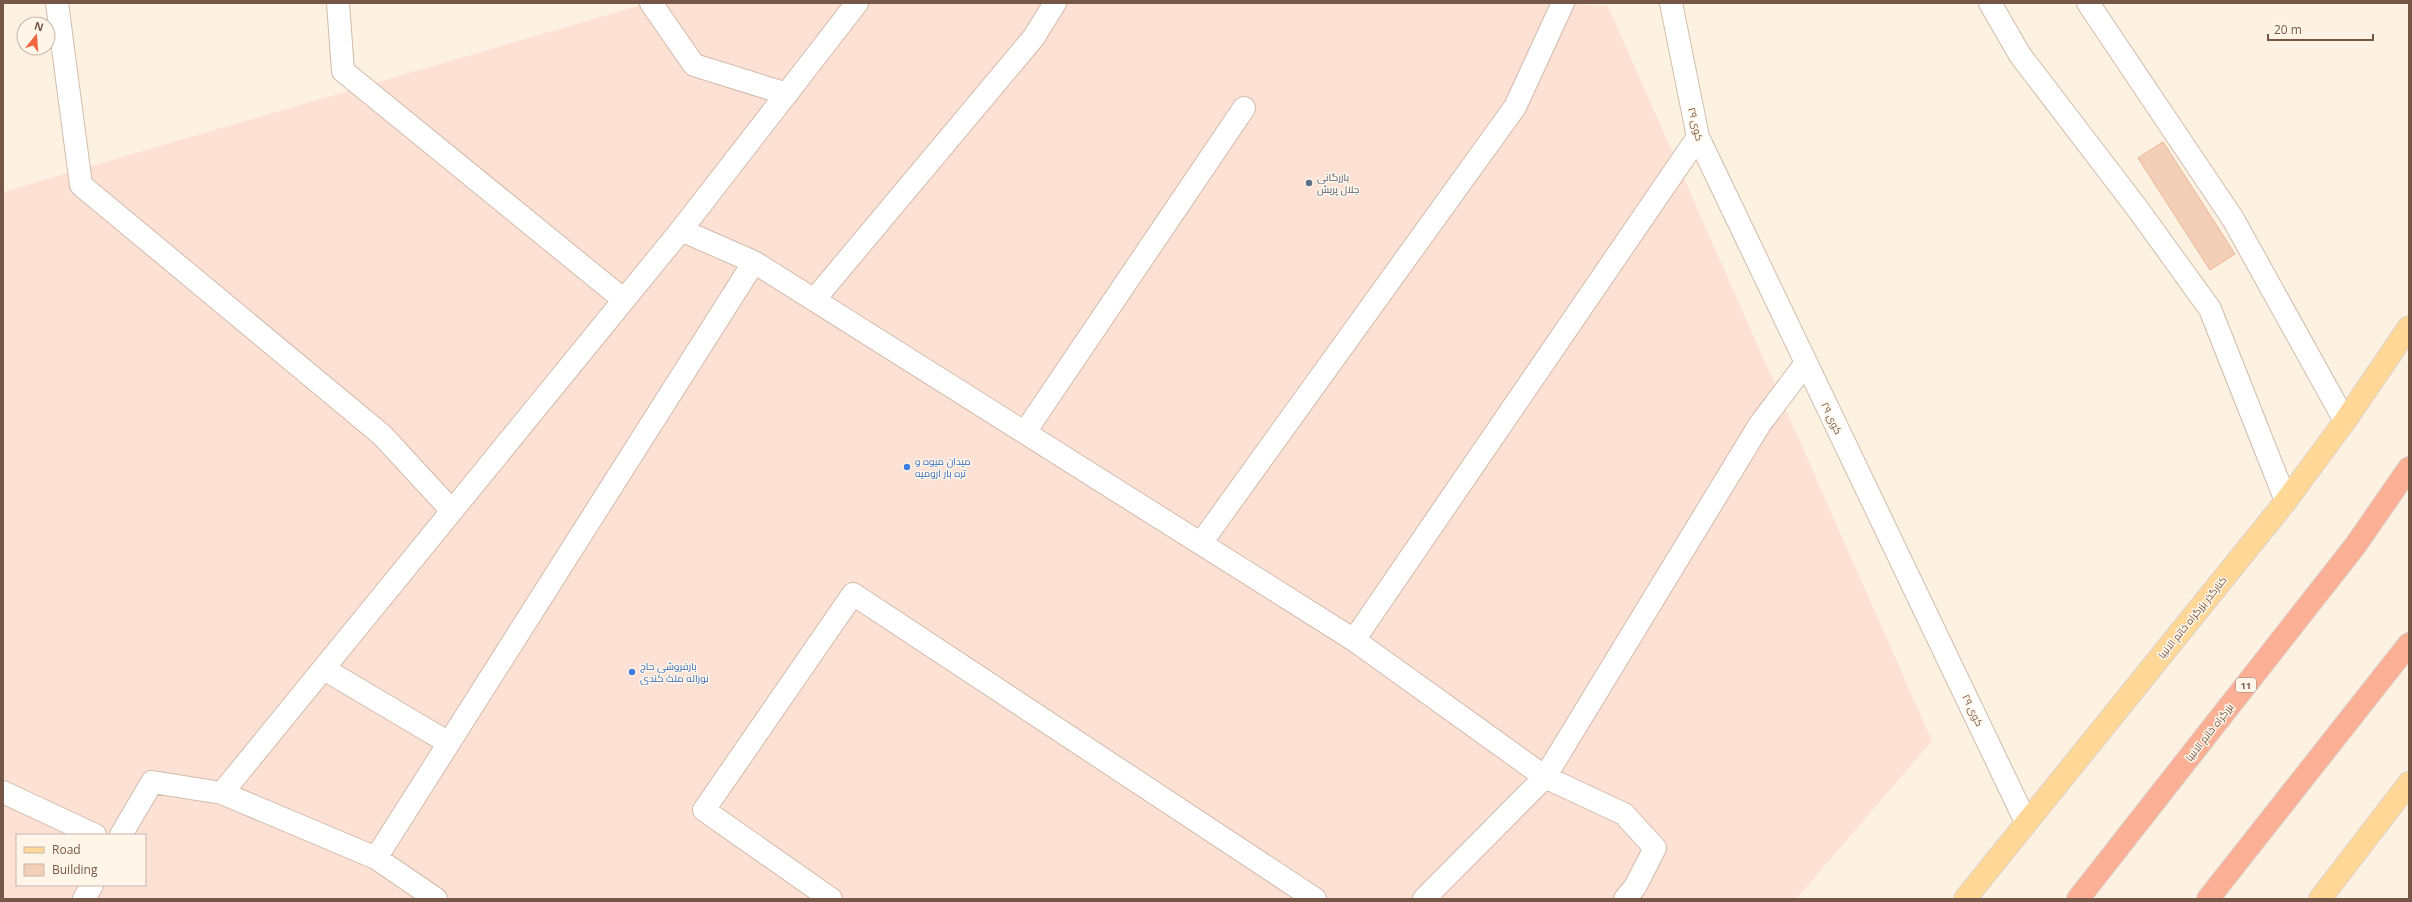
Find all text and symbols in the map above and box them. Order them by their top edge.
north arrow [16,16,56,56]
scale bar [2268,16,2373,42]
text: N [33,17,46,34]
text: 20 m [2274,21,2302,38]
street label: کوی ۲۹ [1685,106,1707,142]
place label: بازرگانی جلال پریش [1317,170,1359,196]
marker: بازرگانی جلال پریش [1304,178,1314,188]
street label: کوی ۲۹ [1818,400,1846,436]
place label: میدان میوه و تره بار ارومیه [915,454,971,480]
marker: میدان میوه و تره بار ارومیه [902,462,912,472]
street label: کنارگذر بزرگراه خاتم الانبیا [2154,573,2230,662]
place label: بارفروشی حاج نوراله ملک کندی [640,659,709,685]
marker: بارفروشی حاج نوراله ملک کندی [627,667,637,677]
road number: 11 [2236,678,2256,692]
street label: کوی ۲۹ [1959,692,1987,728]
street label: بزرگراه خاتم الانبیا [2182,700,2237,765]
legend [16,834,146,886]
text: Road [52,841,81,858]
text: Building [52,861,98,878]

